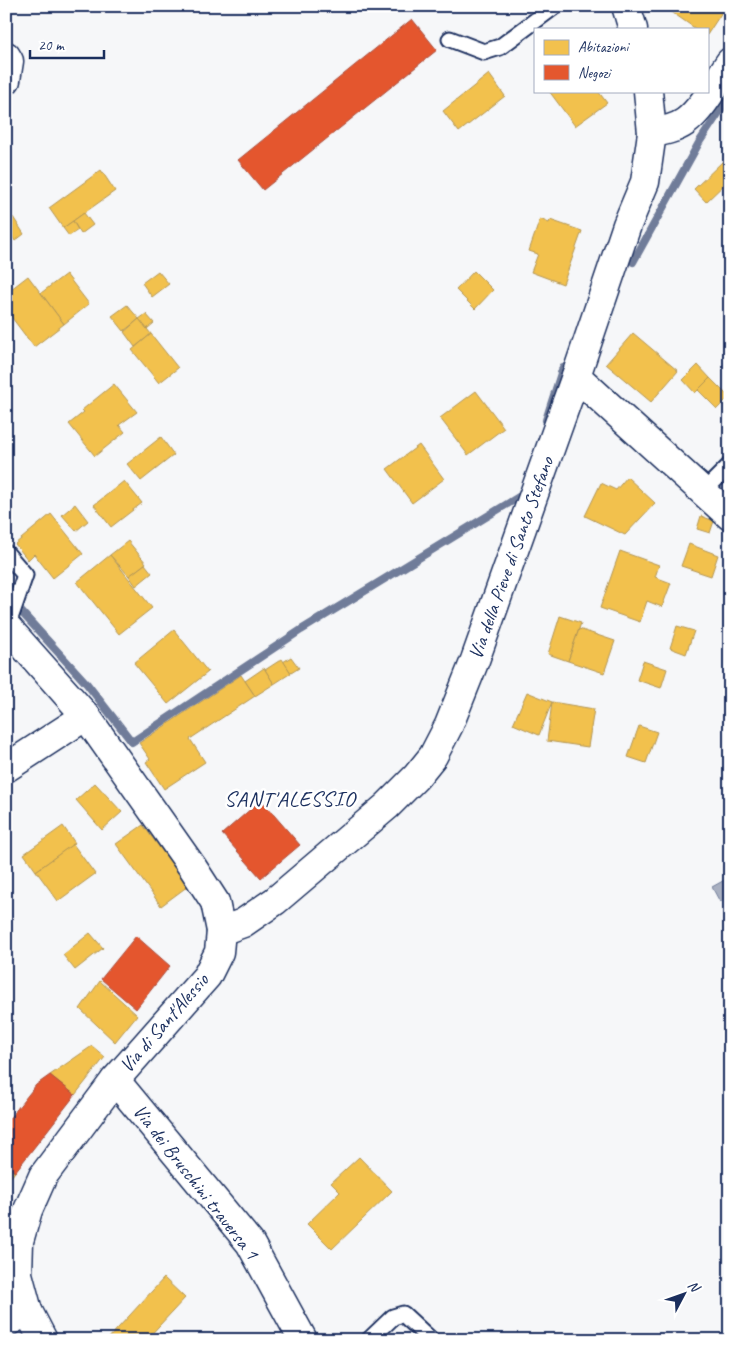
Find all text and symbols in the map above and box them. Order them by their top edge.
scale bar [30,28,104,60]
legend [534,28,708,92]
text: 20 m [38,36,65,55]
text: Abitazioni [578,38,630,57]
text: Negozi [578,64,612,83]
street label: Via della Pieve di Santo Stefano [463,453,560,663]
district label: SANT'ALESSIO [224,785,357,813]
street label: Via di Sant'Alessio [114,968,215,1078]
street label: Via dei Bruschini traversa 1 [128,1099,265,1265]
north arrow [658,1268,708,1318]
text: N [684,1277,704,1296]

